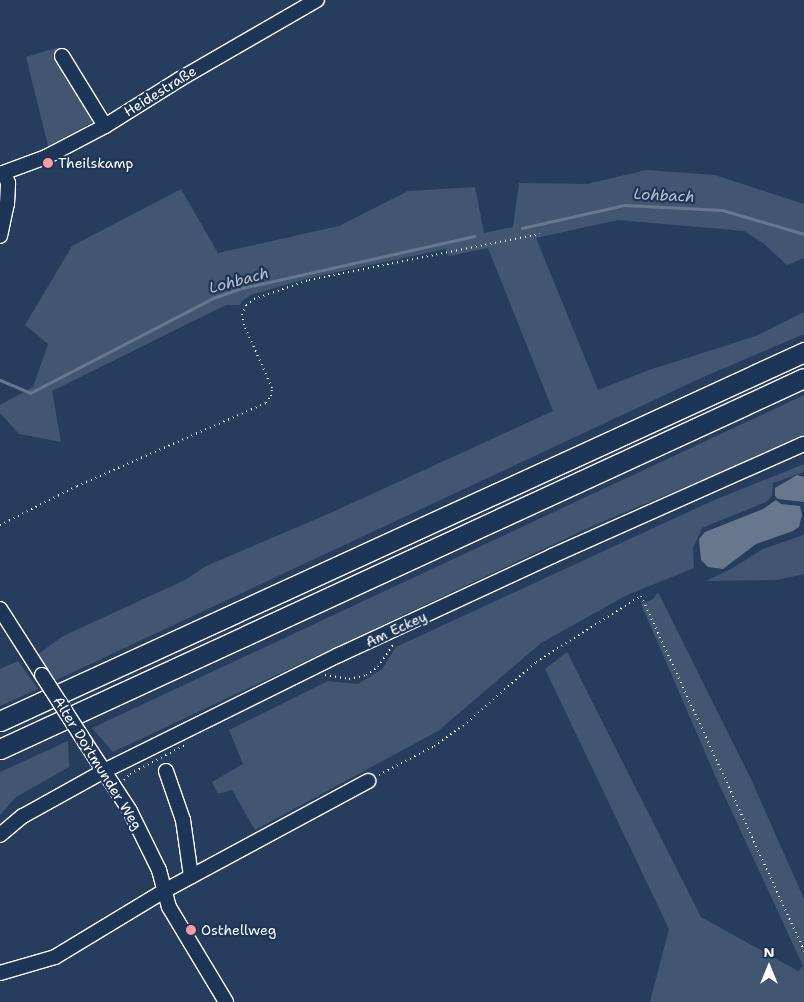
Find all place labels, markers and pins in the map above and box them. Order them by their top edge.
place label: Theilskamp [58,155,133,171]
marker: Theilskamp [42,157,54,169]
place label: Osthellweg [201,922,276,938]
marker: Osthellweg [185,924,197,936]

